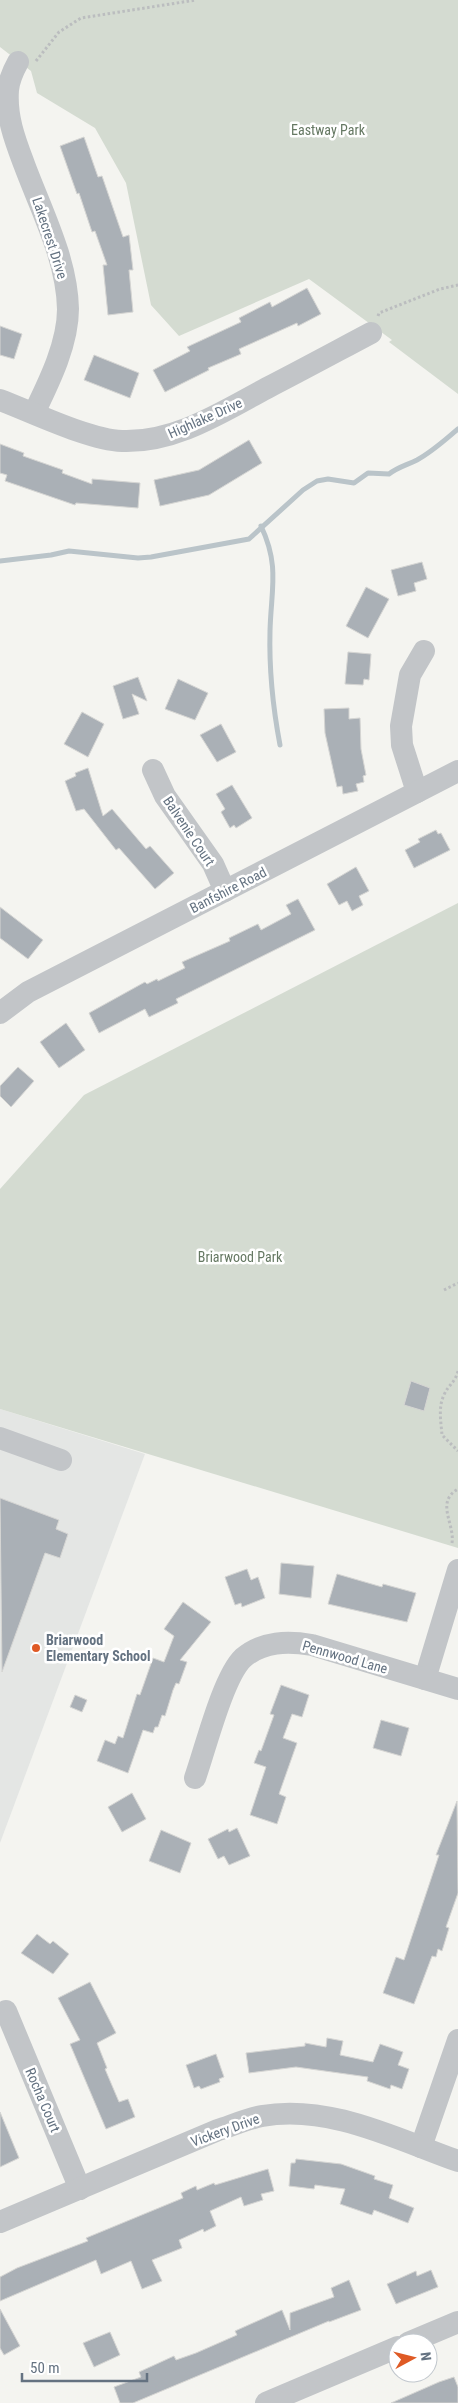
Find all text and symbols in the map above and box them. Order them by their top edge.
park label: Eastway Park [291,122,366,138]
street label: Lakecrest Drive [29,195,71,281]
street label: Highlake Drive [165,394,245,441]
street label: Balvenie Court [160,793,218,869]
street label: Banfshire Road [187,864,269,916]
park label: Briarwood Park [198,1249,283,1265]
place label: Briarwood Elementary School [46,1632,151,1664]
street label: Pennwood Lane [301,1637,390,1677]
marker: Briarwood Elementary School [30,1642,42,1654]
street label: Rocha Court [22,2066,64,2134]
street label: Vickery Drive [189,2110,262,2150]
north arrow [388,2333,438,2383]
scale bar [22,2350,148,2382]
text: N [417,2351,434,2362]
text: 50 m [30,2359,60,2377]

